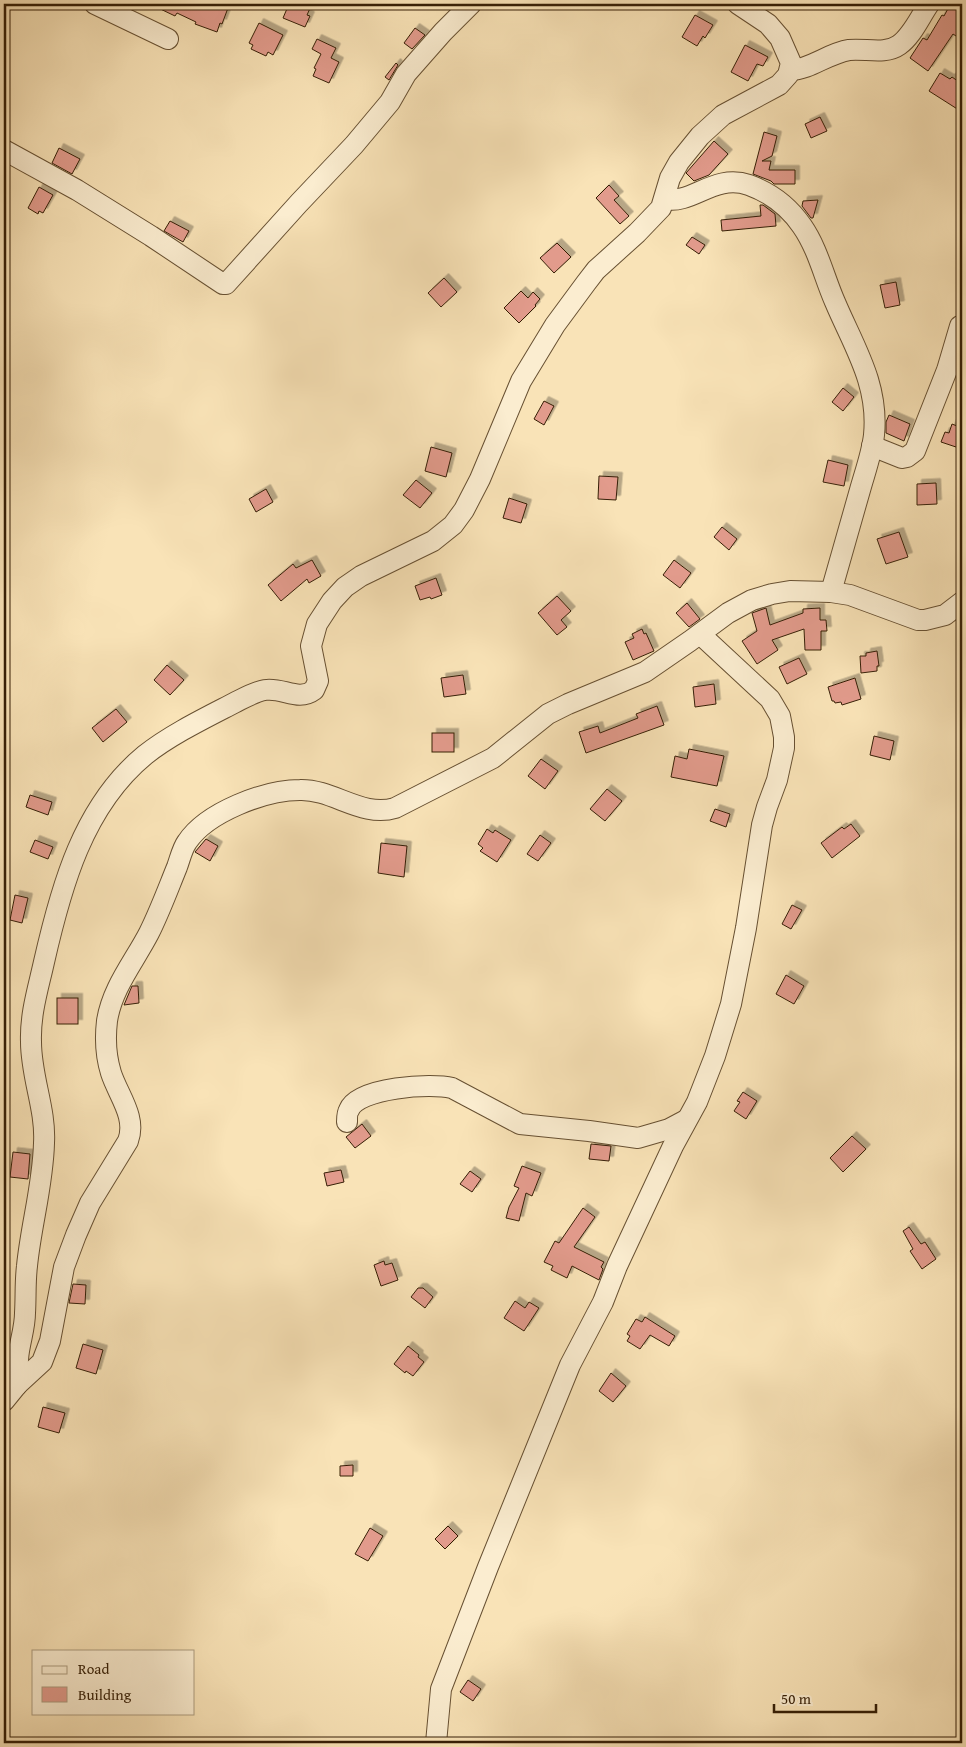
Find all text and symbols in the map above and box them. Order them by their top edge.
legend [32,1650,195,1714]
text: Road [78,1658,109,1679]
scale bar [774,1682,876,1714]
text: Building [78,1684,132,1705]
text: 50 m [781,1688,812,1709]

